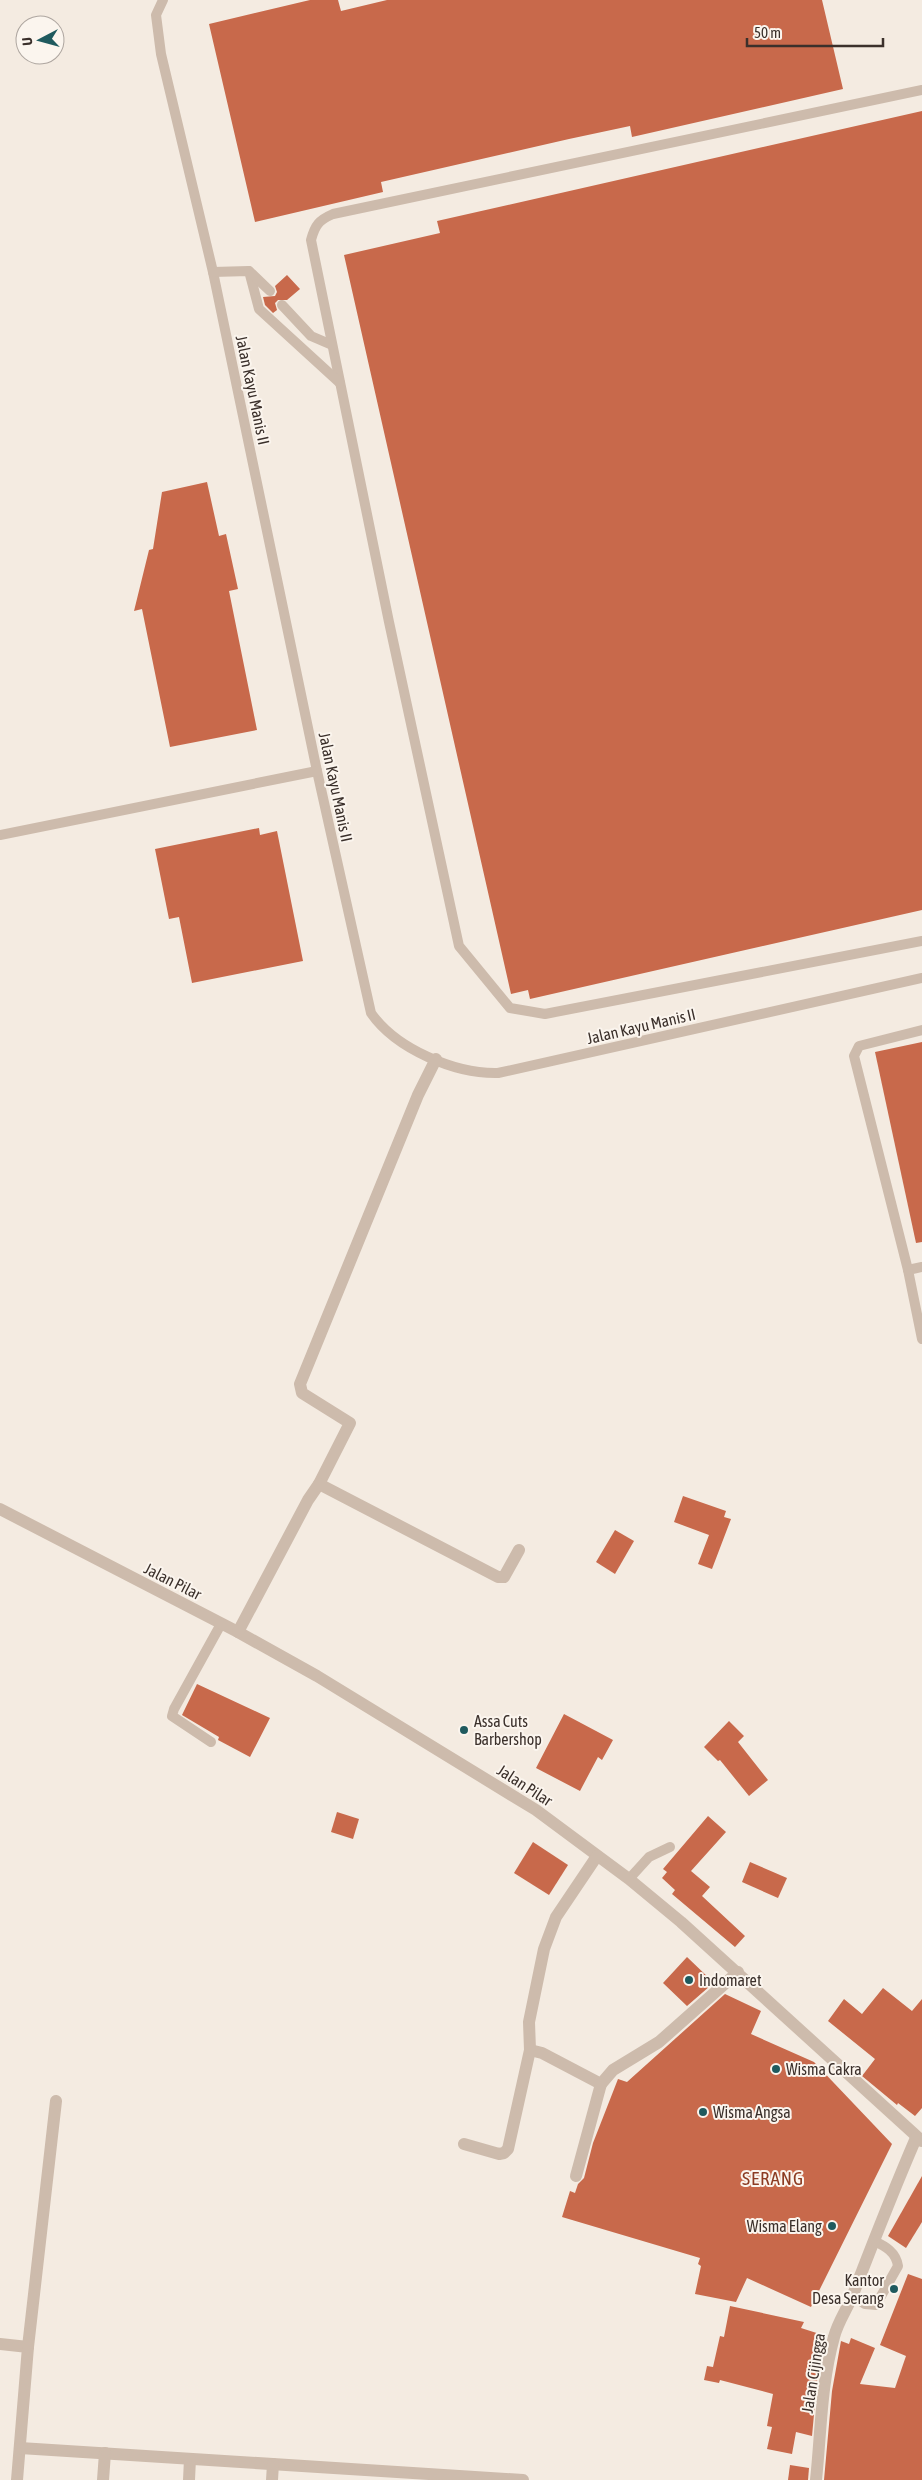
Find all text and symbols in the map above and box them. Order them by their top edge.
north arrow [15,15,65,65]
scale bar [747,15,883,47]
text: 50 m [754,24,781,41]
text: U [19,36,35,46]
street label: Jalan Kayu Manis II [232,334,273,446]
street label: Jalan Kayu Manis II [315,731,356,843]
street label: Jalan Kayu Manis II [585,1005,697,1048]
street label: Jalan Pilar [141,1559,205,1603]
place label: Assa Cuts Barbershop [474,1712,542,1749]
marker: Assa Cuts Barbershop [458,1724,470,1736]
street label: Jalan Pilar [494,1761,556,1810]
place label: Indomaret [699,1971,762,1989]
marker: Indomaret [683,1974,695,1986]
place label: Wisma Cakra [786,2060,862,2078]
marker: Wisma Cakra [770,2063,782,2075]
place label: Wisma Angsa [713,2103,791,2122]
marker: Wisma Angsa [697,2106,709,2118]
district label: SERANG [742,2167,804,2189]
place label: Wisma Elang [747,2217,822,2236]
marker: Wisma Elang [826,2220,838,2232]
place label: Kantor Desa Serang [812,2271,884,2308]
marker: Kantor Desa Serang [888,2283,900,2295]
street label: Jalan Cijingga [798,2332,829,2414]

